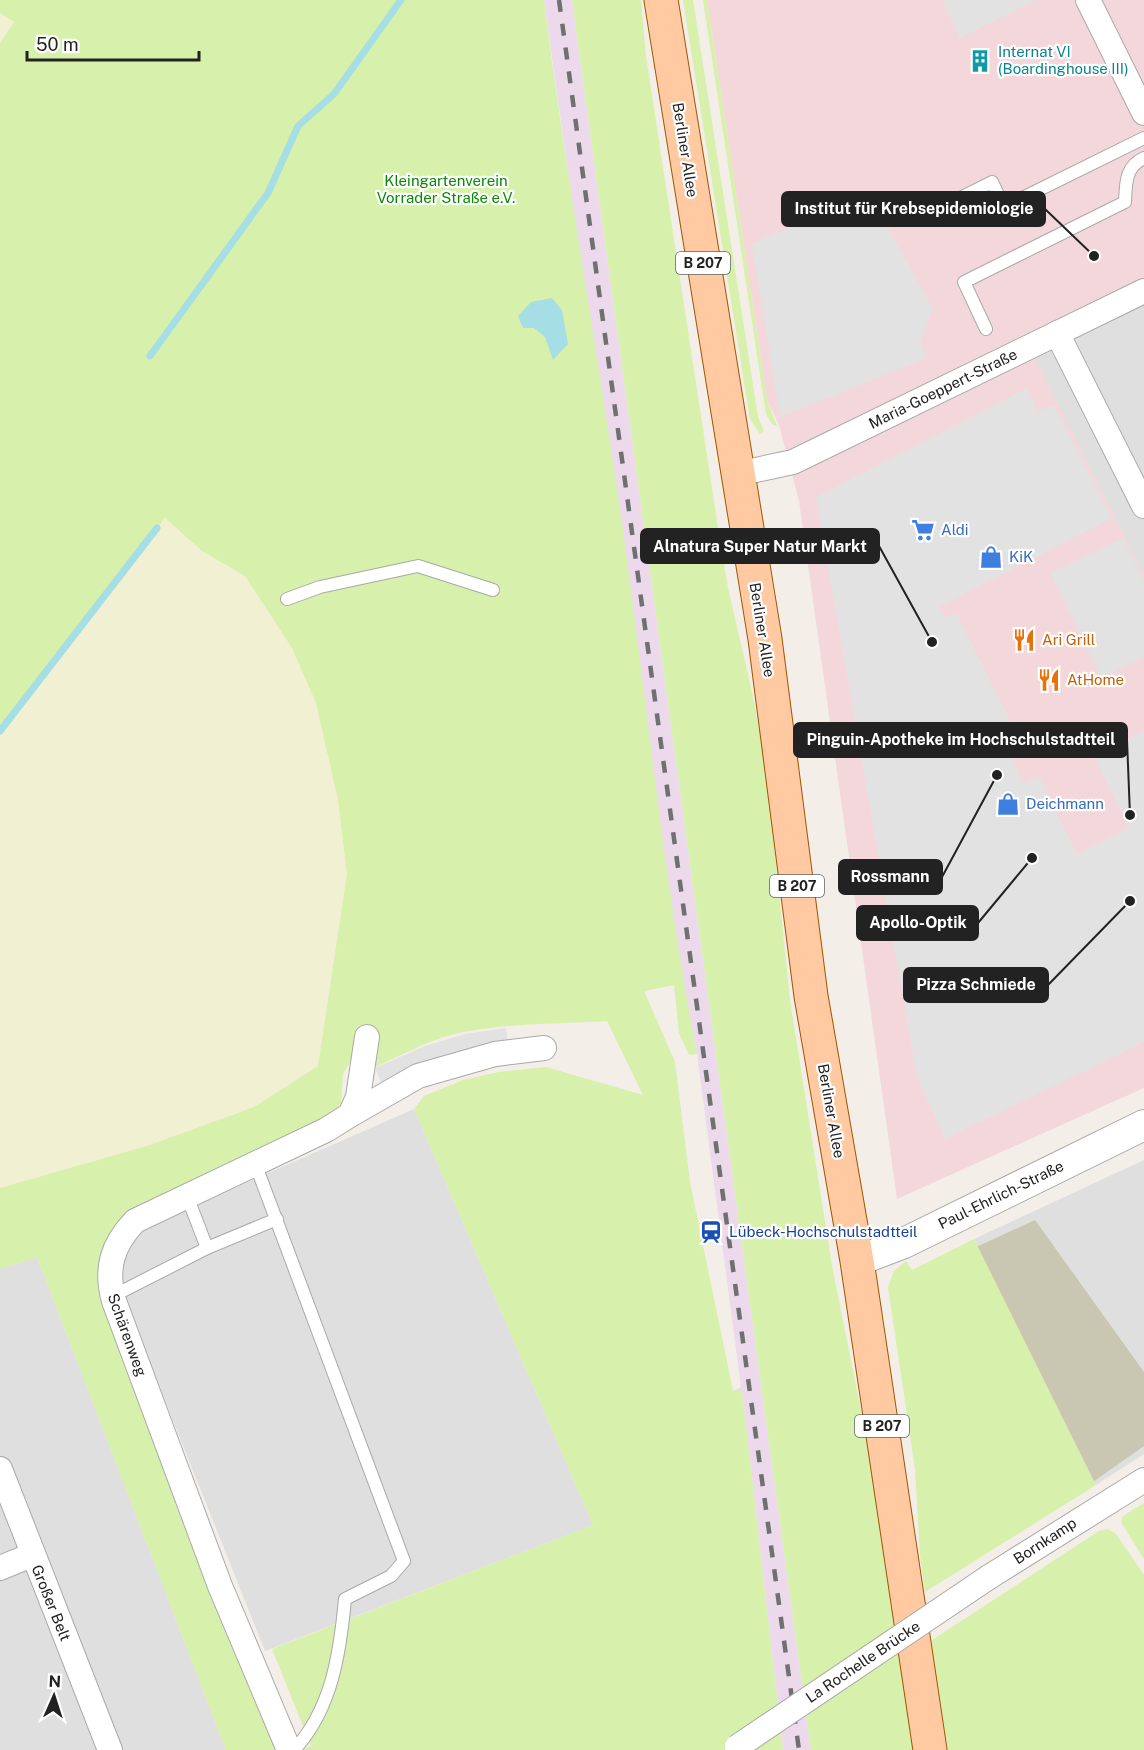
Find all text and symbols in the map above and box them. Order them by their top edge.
scale bar [27,24,200,62]
text: 50 m [36,34,79,55]
place label: Internat VI (Boardinghouse III) [998,43,1129,77]
building icon: Internat VI (Boardinghouse III) [967,48,993,74]
street label: Berliner Allee [670,101,701,198]
park label: Kleingartenverein Vorrader Straße e.V. [377,172,515,206]
callout: Institut für Krebsepidemiologie [782,192,1045,226]
text: Institut für Krebsepidemiologie [795,199,1033,218]
road number: B 207 [676,252,730,274]
street label: Maria-Goeppert-Straße [866,345,1020,432]
supermarket icon: Aldi [910,517,936,543]
place label: Aldi [941,521,969,538]
callout: Alnatura Super Natur Markt [641,529,879,563]
text: Alnatura Super Natur Markt [653,537,867,556]
shop icon: KiK [978,544,1004,570]
place label: KiK [1009,548,1033,565]
street label: Berliner Allee [747,581,778,678]
restaurant icon: Ari Grill [1011,627,1037,653]
place label: Ari Grill [1042,631,1095,648]
restaurant icon: AtHome [1036,667,1062,693]
place label: AtHome [1067,671,1124,688]
callout: Pinguin-Apotheke im Hochschulstadtteil [794,723,1127,757]
text: Pinguin-Apotheke im Hochschulstadtteil [807,730,1115,749]
shop icon: Deichmann [995,791,1021,817]
place label: Deichmann [1026,795,1104,812]
callout: Rossmann [839,860,942,894]
text: Rossmann [850,867,930,886]
road number: B 207 [770,875,824,897]
callout: Apollo-Optik [857,906,978,940]
text: Apollo-Optik [869,913,967,932]
callout: Pizza Schmiede [904,968,1048,1002]
text: Pizza Schmiede [916,975,1036,994]
street label: Berliner Allee [815,1062,848,1159]
street label: Paul-Ehrlich-Straße [935,1157,1066,1232]
station icon: Lübeck-Hochschulstadtteil [698,1219,724,1245]
place label: Lübeck-Hochschulstadtteil [729,1223,918,1240]
street label: Schärenweg [105,1291,150,1379]
road number: B 207 [855,1415,909,1437]
street label: Bornkamp [1010,1514,1079,1567]
street label: Großer Belt [29,1562,74,1643]
street label: La Rochelle Brücke [803,1617,923,1706]
north arrow [24,1666,84,1726]
text: N [48,1672,62,1691]

